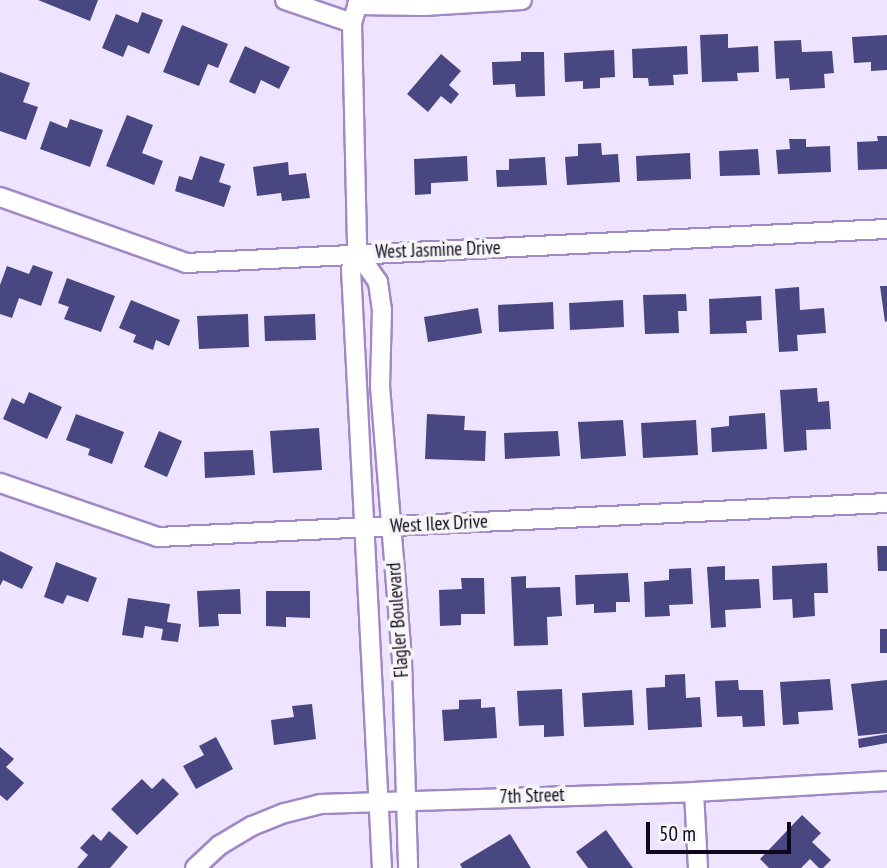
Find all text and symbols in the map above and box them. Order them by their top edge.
street label: West Jasmine Drive [375,236,501,264]
street label: West Ilex Drive [389,510,489,538]
street label: Flagler Boulevard [383,562,413,678]
street label: 7th Street [499,783,565,809]
scale bar [649,808,794,852]
text: 50 m [659,820,696,847]

